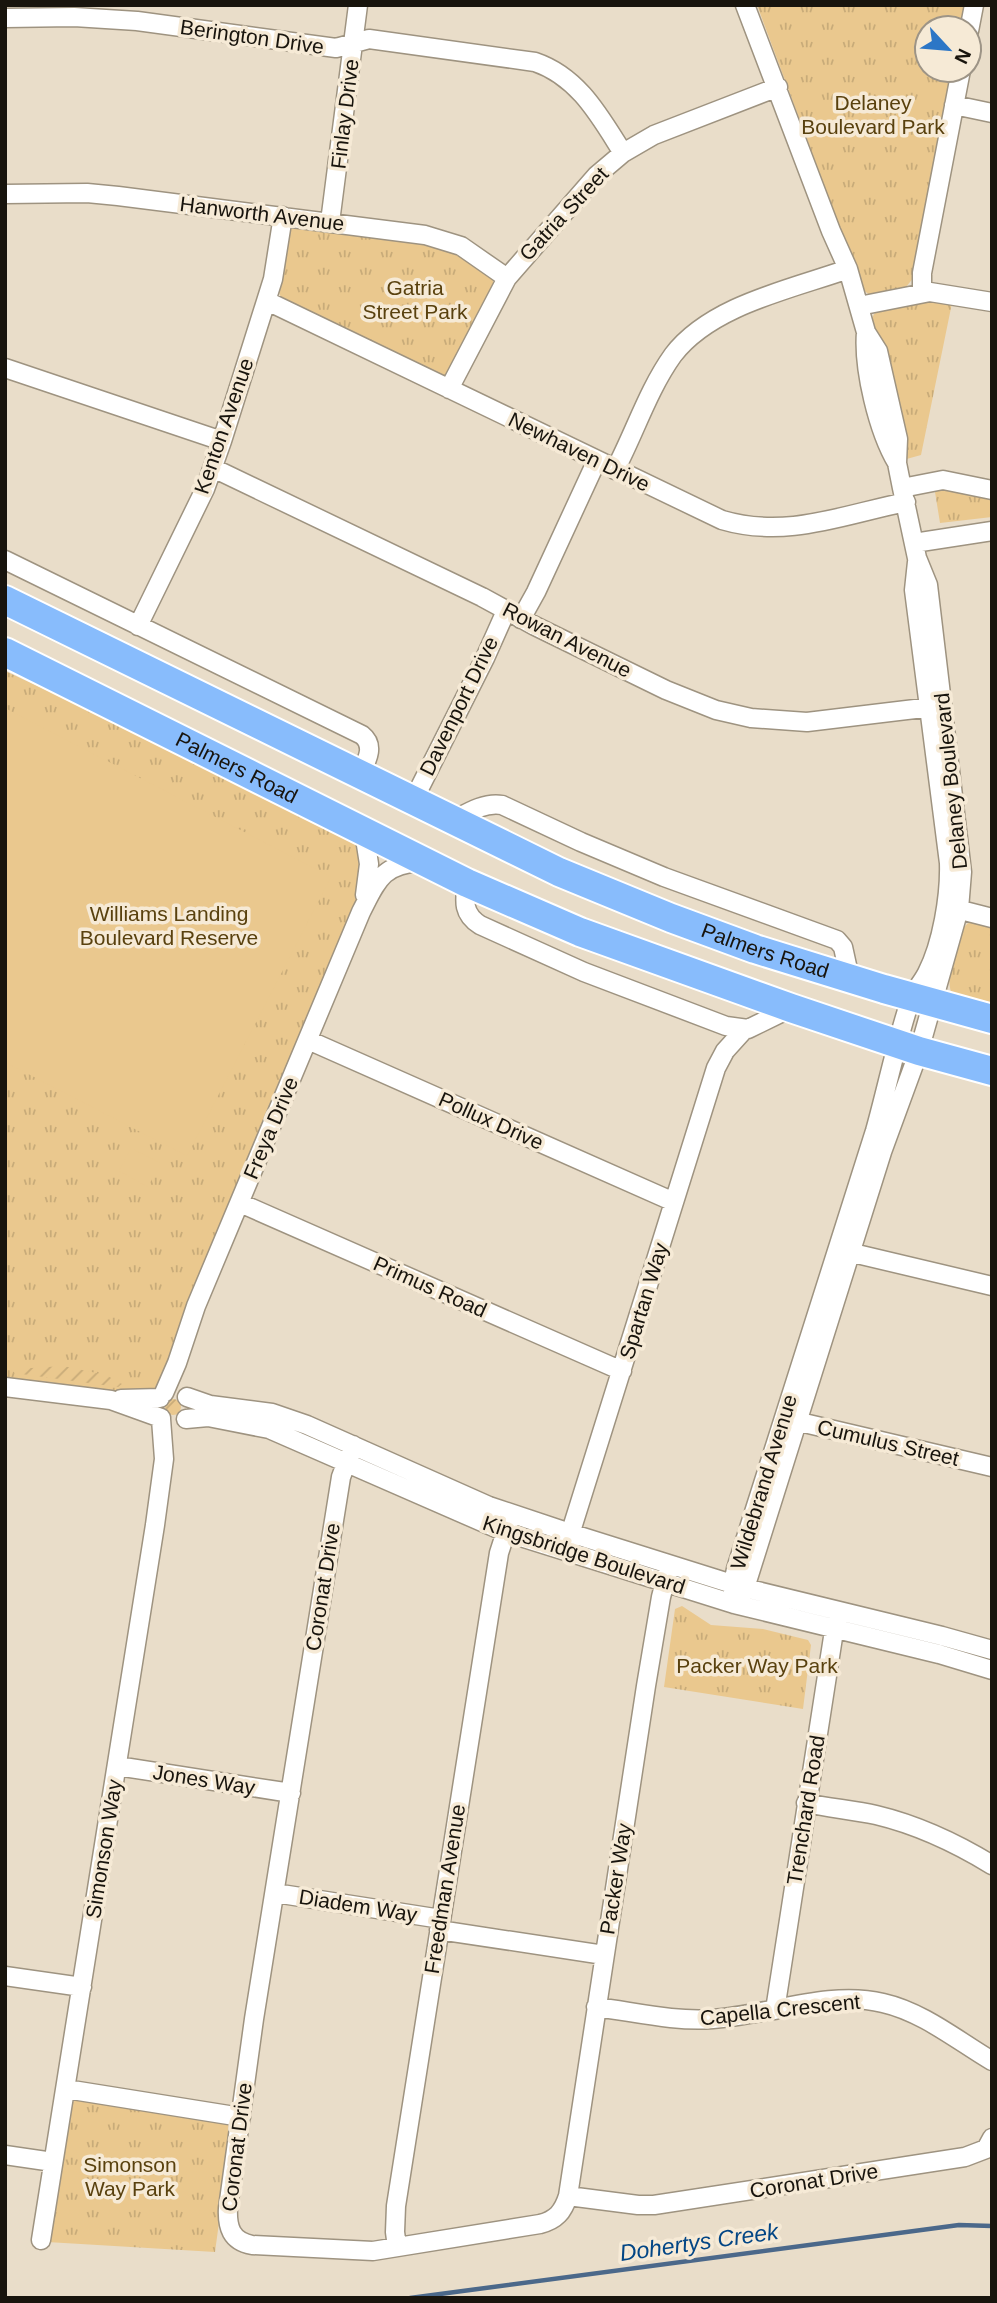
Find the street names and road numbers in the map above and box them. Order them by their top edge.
street label: Berington Drive [179,15,325,58]
street label: Finlay Drive [326,58,363,170]
street label: Gatria Street [515,162,613,265]
street label: Hanworth Avenue [179,192,346,235]
street label: Kenton Avenue [190,355,258,497]
street label: Newhaven Drive [505,407,654,496]
street label: Rowan Avenue [499,597,635,682]
street label: Davenport Drive [415,633,502,779]
street label: Delaney Boulevard [930,692,971,870]
street label: Palmers Road [172,727,302,807]
street label: Palmers Road [698,918,832,982]
street label: Freya Drive [239,1073,302,1182]
street label: Pollux Drive [435,1087,547,1154]
street label: Spartan Way [615,1239,672,1362]
street label: Primus Road [370,1251,490,1322]
street label: Wildebrand Avenue [726,1392,801,1572]
street label: Cumulus Street [815,1415,961,1470]
street label: Kingsbridge Boulevard [480,1511,688,1598]
street label: Coronat Drive [301,1521,344,1653]
street label: Trenchard Road [782,1734,829,1886]
street label: Jones Way [151,1760,257,1799]
street label: Simonson Way [81,1777,126,1920]
street label: Freedman Avenue [420,1803,469,1975]
street label: Packer Way [595,1821,636,1936]
street label: Diadem Way [297,1885,419,1926]
street label: Capella Crescent [699,1990,861,2029]
street label: Coronat Drive [217,2081,256,2213]
street label: Coronat Drive [748,2159,880,2202]

